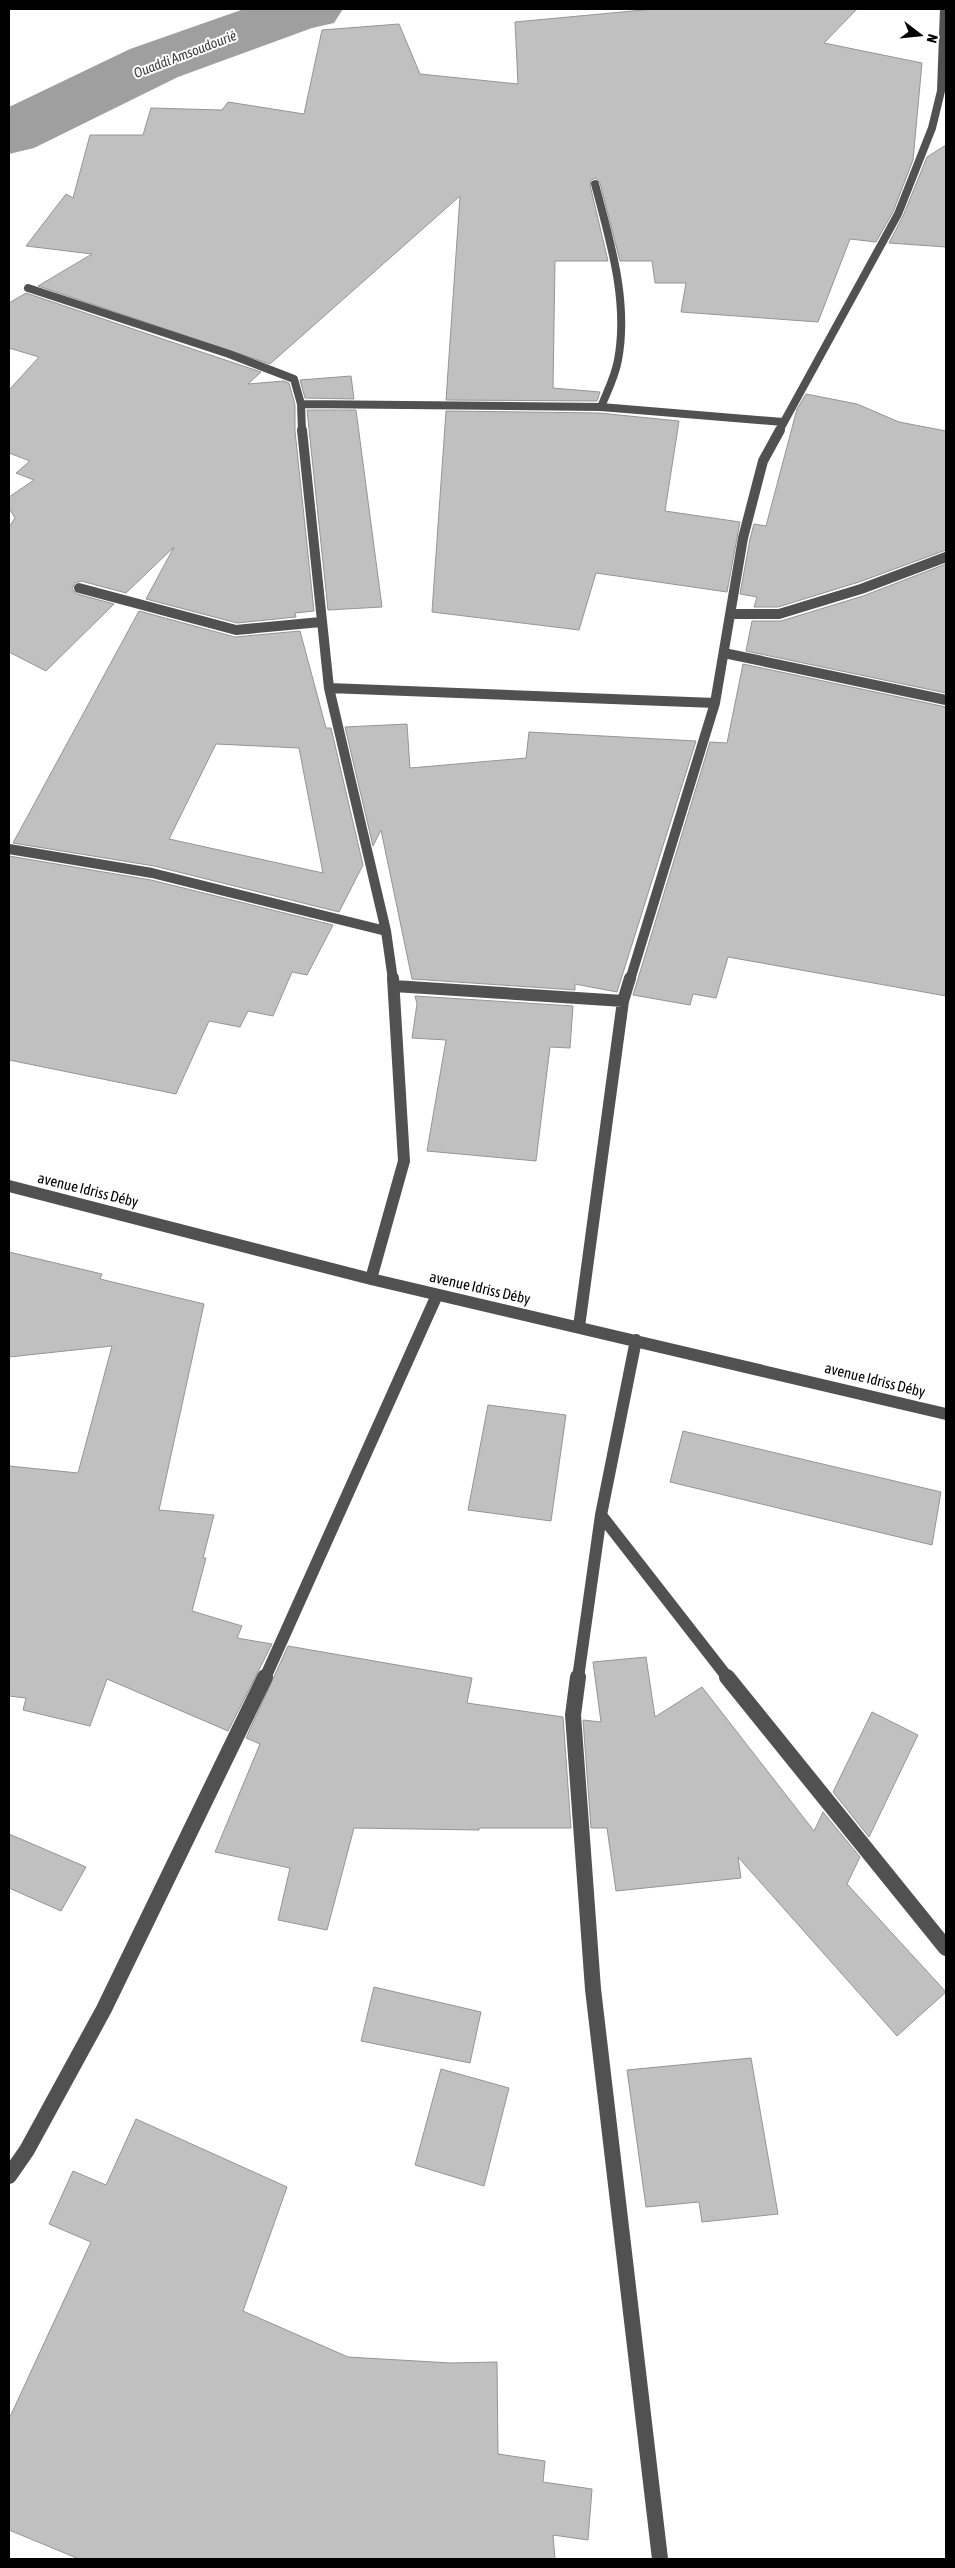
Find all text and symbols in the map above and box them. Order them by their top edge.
north arrow [895,10,945,60]
water label: Ouaddi Amsoudourié [131,27,239,81]
text: N [924,32,941,45]
street label: avenue Idriss Déby [36,1169,140,1210]
street label: avenue Idriss Déby [428,1268,532,1307]
street label: avenue Idriss Déby [823,1359,927,1400]

